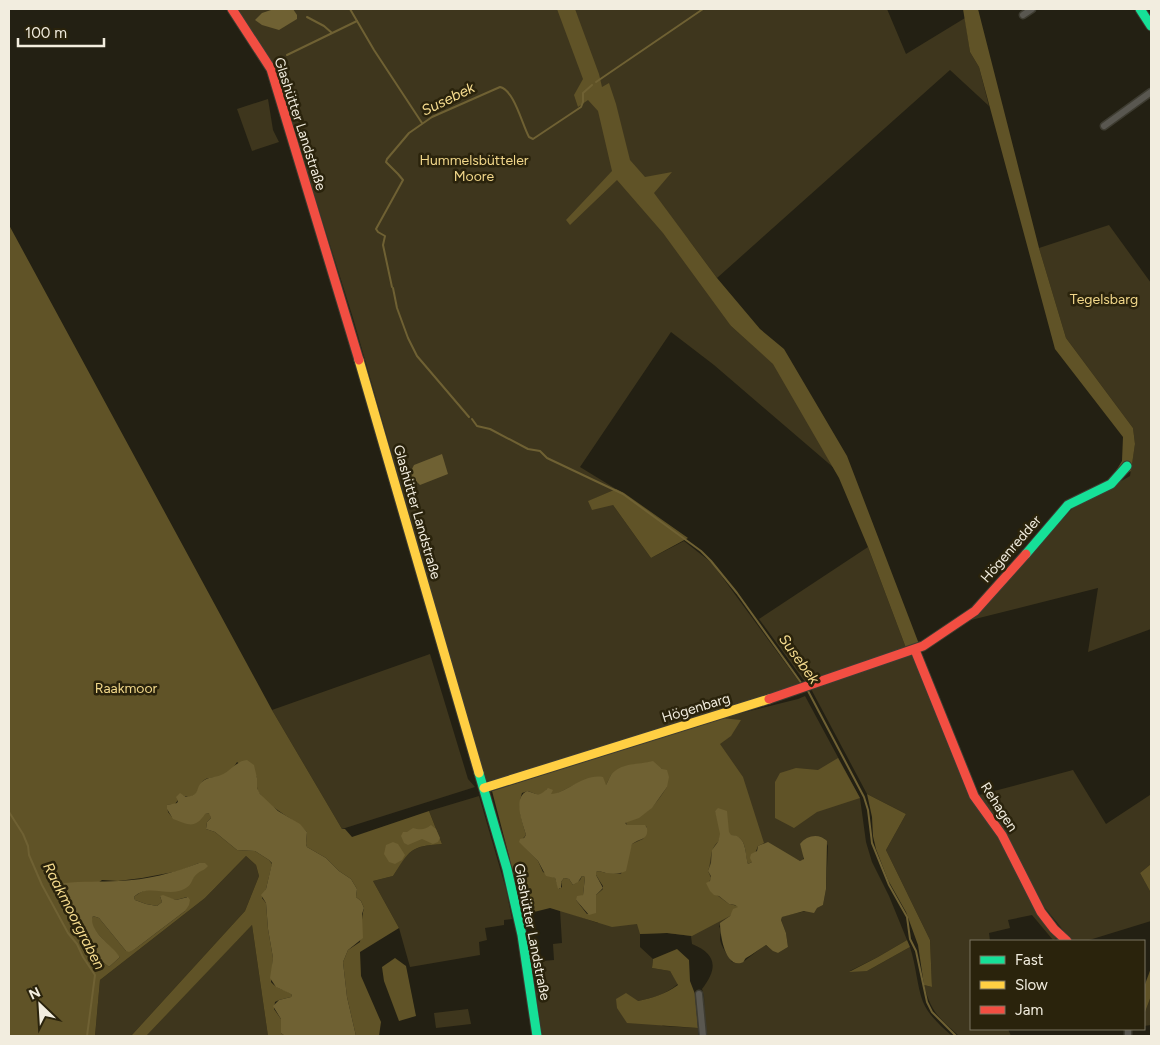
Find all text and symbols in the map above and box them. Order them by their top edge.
scale bar [18,15,104,47]
text: 100 m [25,24,67,42]
street label: Glashütter Landstraße [270,55,330,193]
water label: Susebek [418,78,478,120]
park label: Hummelsbütteler Moore [419,152,529,185]
park label: Tegelsbarg [1070,291,1138,308]
street label: Glashütter Landstraße [390,443,444,582]
street label: Högenredder [977,512,1045,586]
water label: Susebek [775,631,823,688]
park label: Raakmoor [95,680,158,697]
street label: Högenbarg [660,690,732,726]
street label: Rehagen [977,779,1021,835]
water label: Raakmoorgraben [39,859,109,973]
street label: Glashütter Landstraße [510,862,554,1002]
legend [970,940,1145,1030]
text: Fast [1015,951,1044,969]
text: Slow [1015,976,1048,994]
north arrow [15,980,65,1030]
text: N [26,984,43,1004]
text: Jam [1015,1001,1043,1019]

